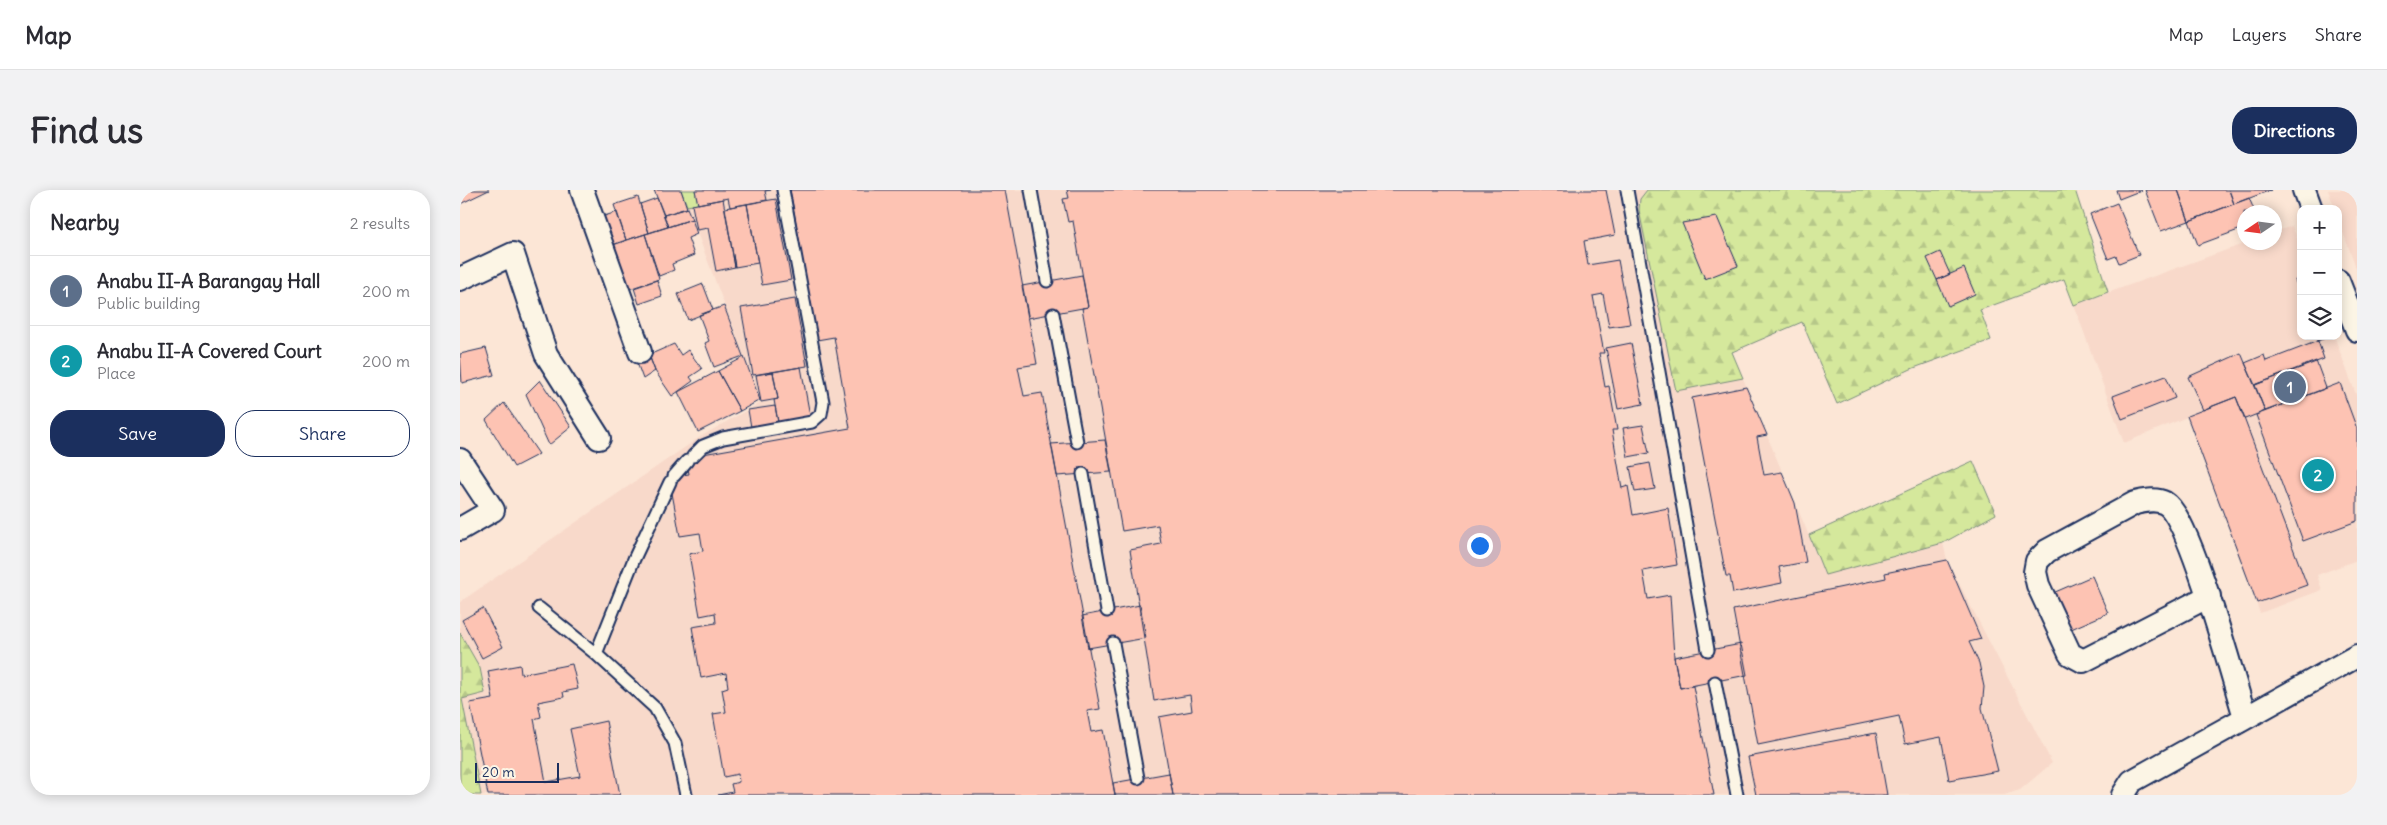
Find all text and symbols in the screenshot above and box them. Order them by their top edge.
text: Map [25,20,72,50]
text: Map [2168,23,2203,46]
text: Layers [2231,23,2287,46]
text: Share [2315,23,2362,46]
button: Directions [2232,107,2357,154]
text: Find us [30,108,143,152]
north arrow [2237,205,2282,250]
map controls [2297,205,2342,340]
button: + [2297,205,2342,250]
text: Nearby [50,209,120,236]
text: 2 results [350,213,410,233]
button: − [2297,250,2342,295]
text: Anabu II-A Barangay Hall [97,269,320,293]
text: 1 [63,281,69,301]
text: 200 m [362,281,410,301]
text: Public building [97,293,200,313]
button: layers [2297,295,2342,340]
text: Anabu II-A Covered Court [97,339,322,363]
text: 2 [62,351,70,371]
text: 200 m [362,351,410,371]
text: Place [97,363,136,383]
pin: 1 [2274,368,2306,406]
button: Save [50,410,225,457]
button: Share [235,410,410,457]
pin: 2 [2302,456,2334,494]
your location [1467,533,1493,559]
scale bar [475,760,559,783]
text: 20 m [482,763,515,781]

